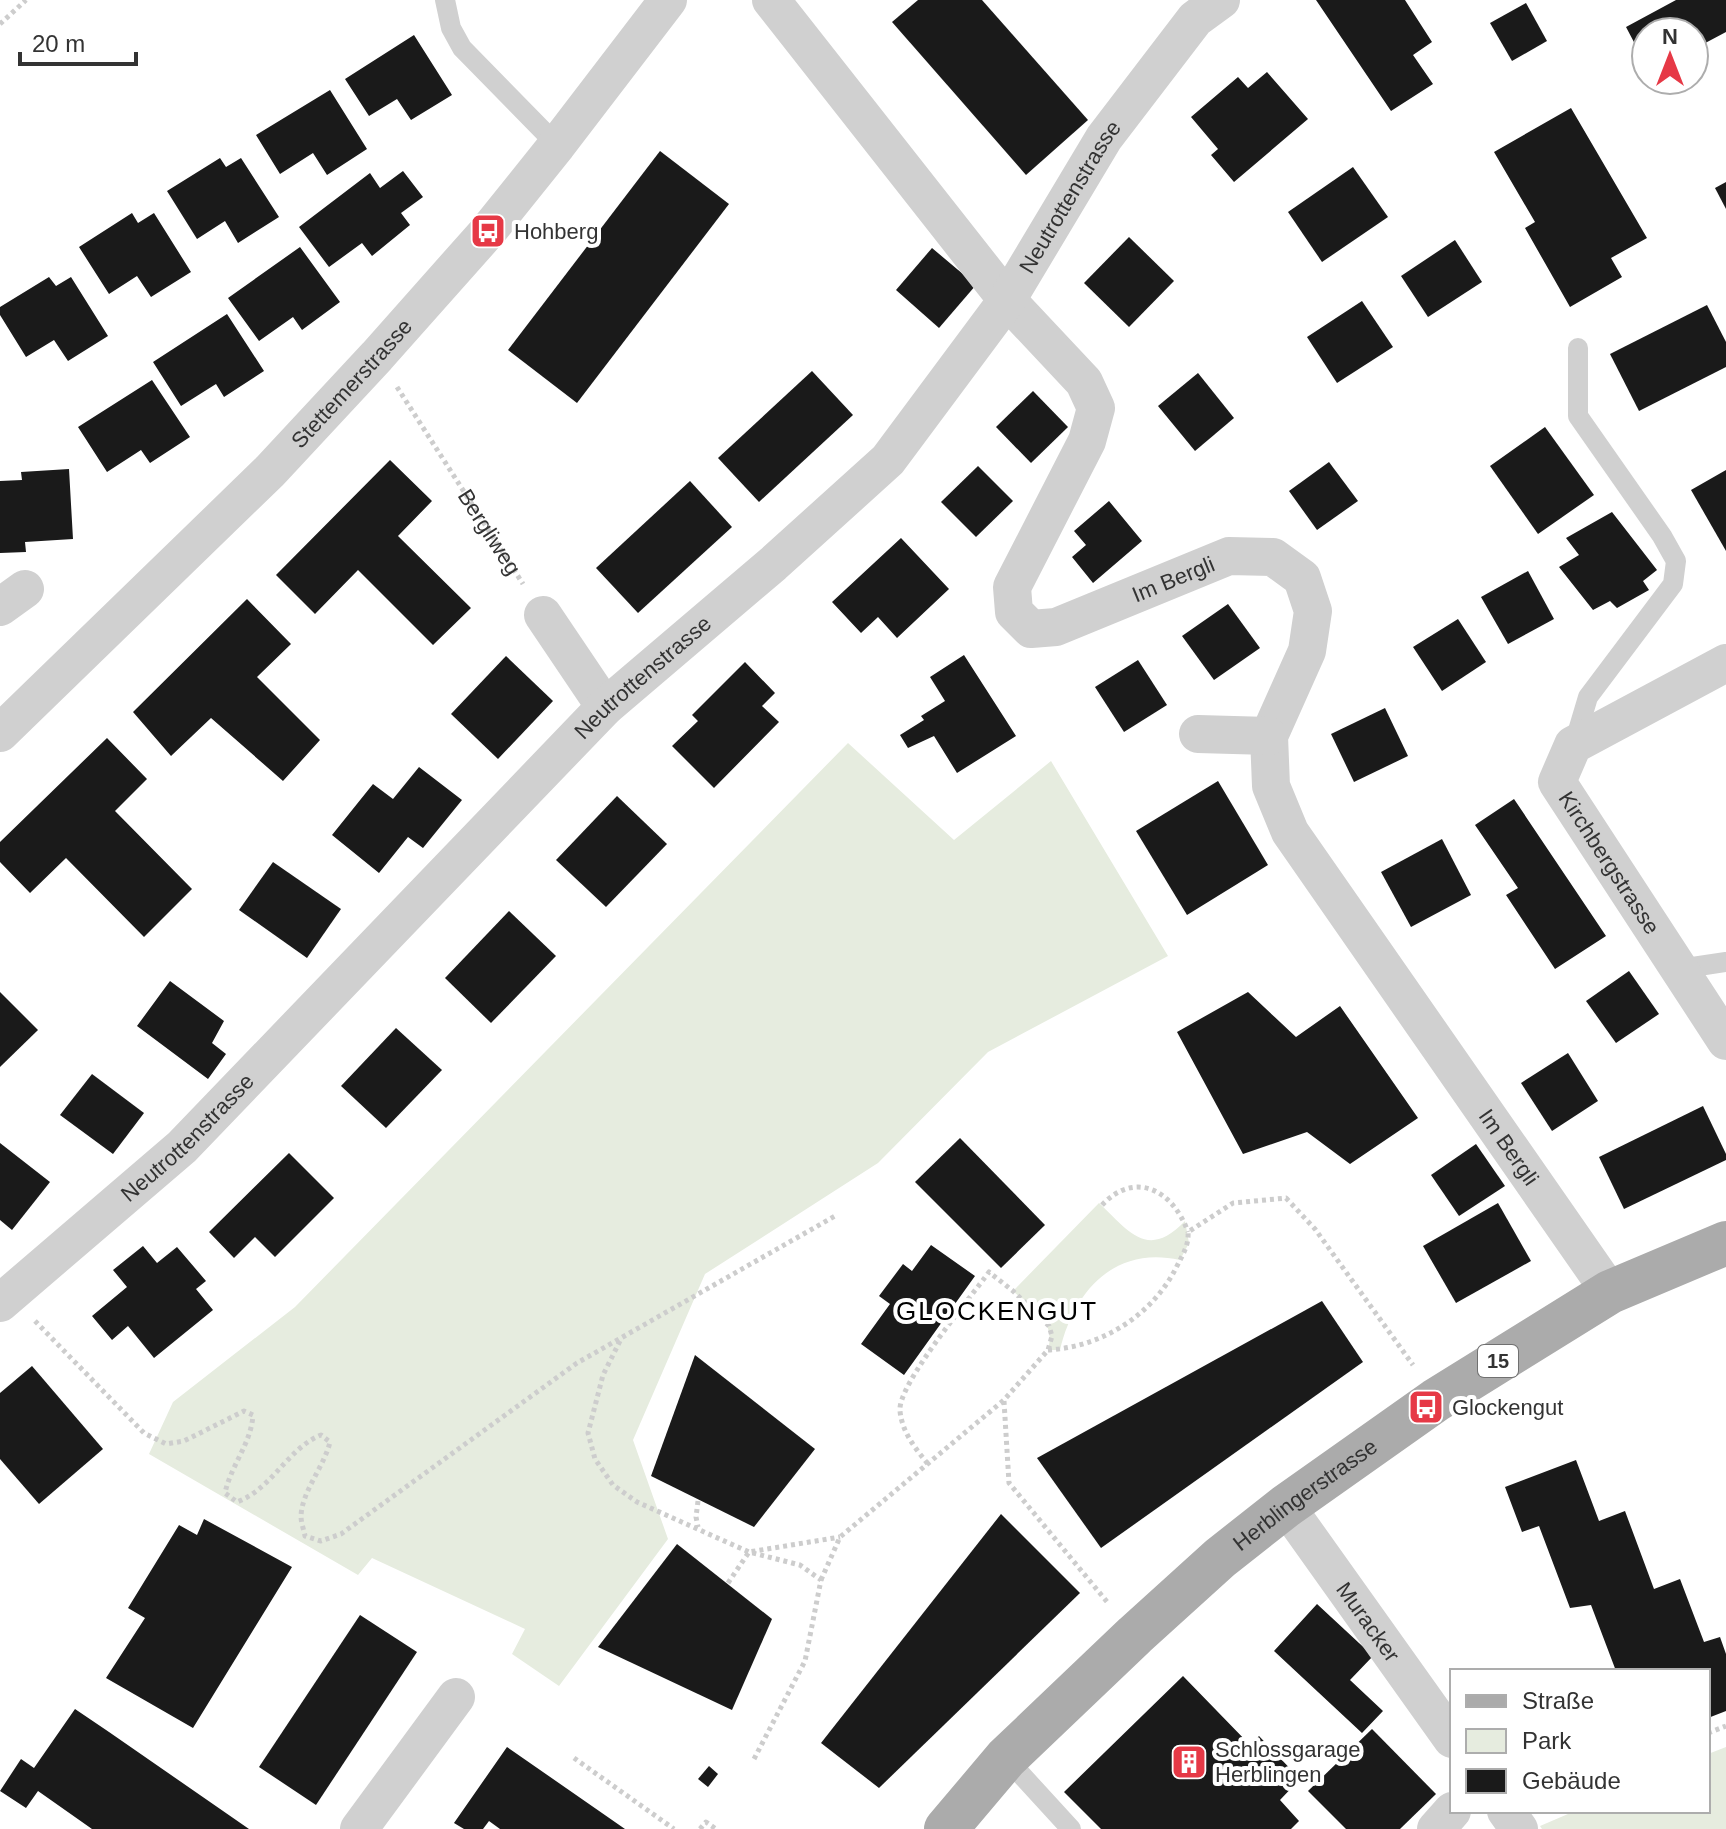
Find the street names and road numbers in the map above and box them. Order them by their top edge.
street label: Neutrottenstrasse [1014,115,1125,277]
street label: Stettemerstrasse [286,313,417,453]
street label: Bergliweg [453,484,526,579]
street label: Im Bergli [1128,551,1218,607]
street label: Neutrottenstrasse [569,610,716,744]
street label: Kirchbergstrasse [1554,786,1665,938]
street label: Neutrottenstrasse [116,1068,258,1206]
street label: Im Bergli [1474,1104,1544,1190]
road number: 15 [1478,1345,1518,1377]
street label: Herblingerstrasse [1228,1433,1382,1556]
street label: Muracker [1332,1577,1405,1666]

